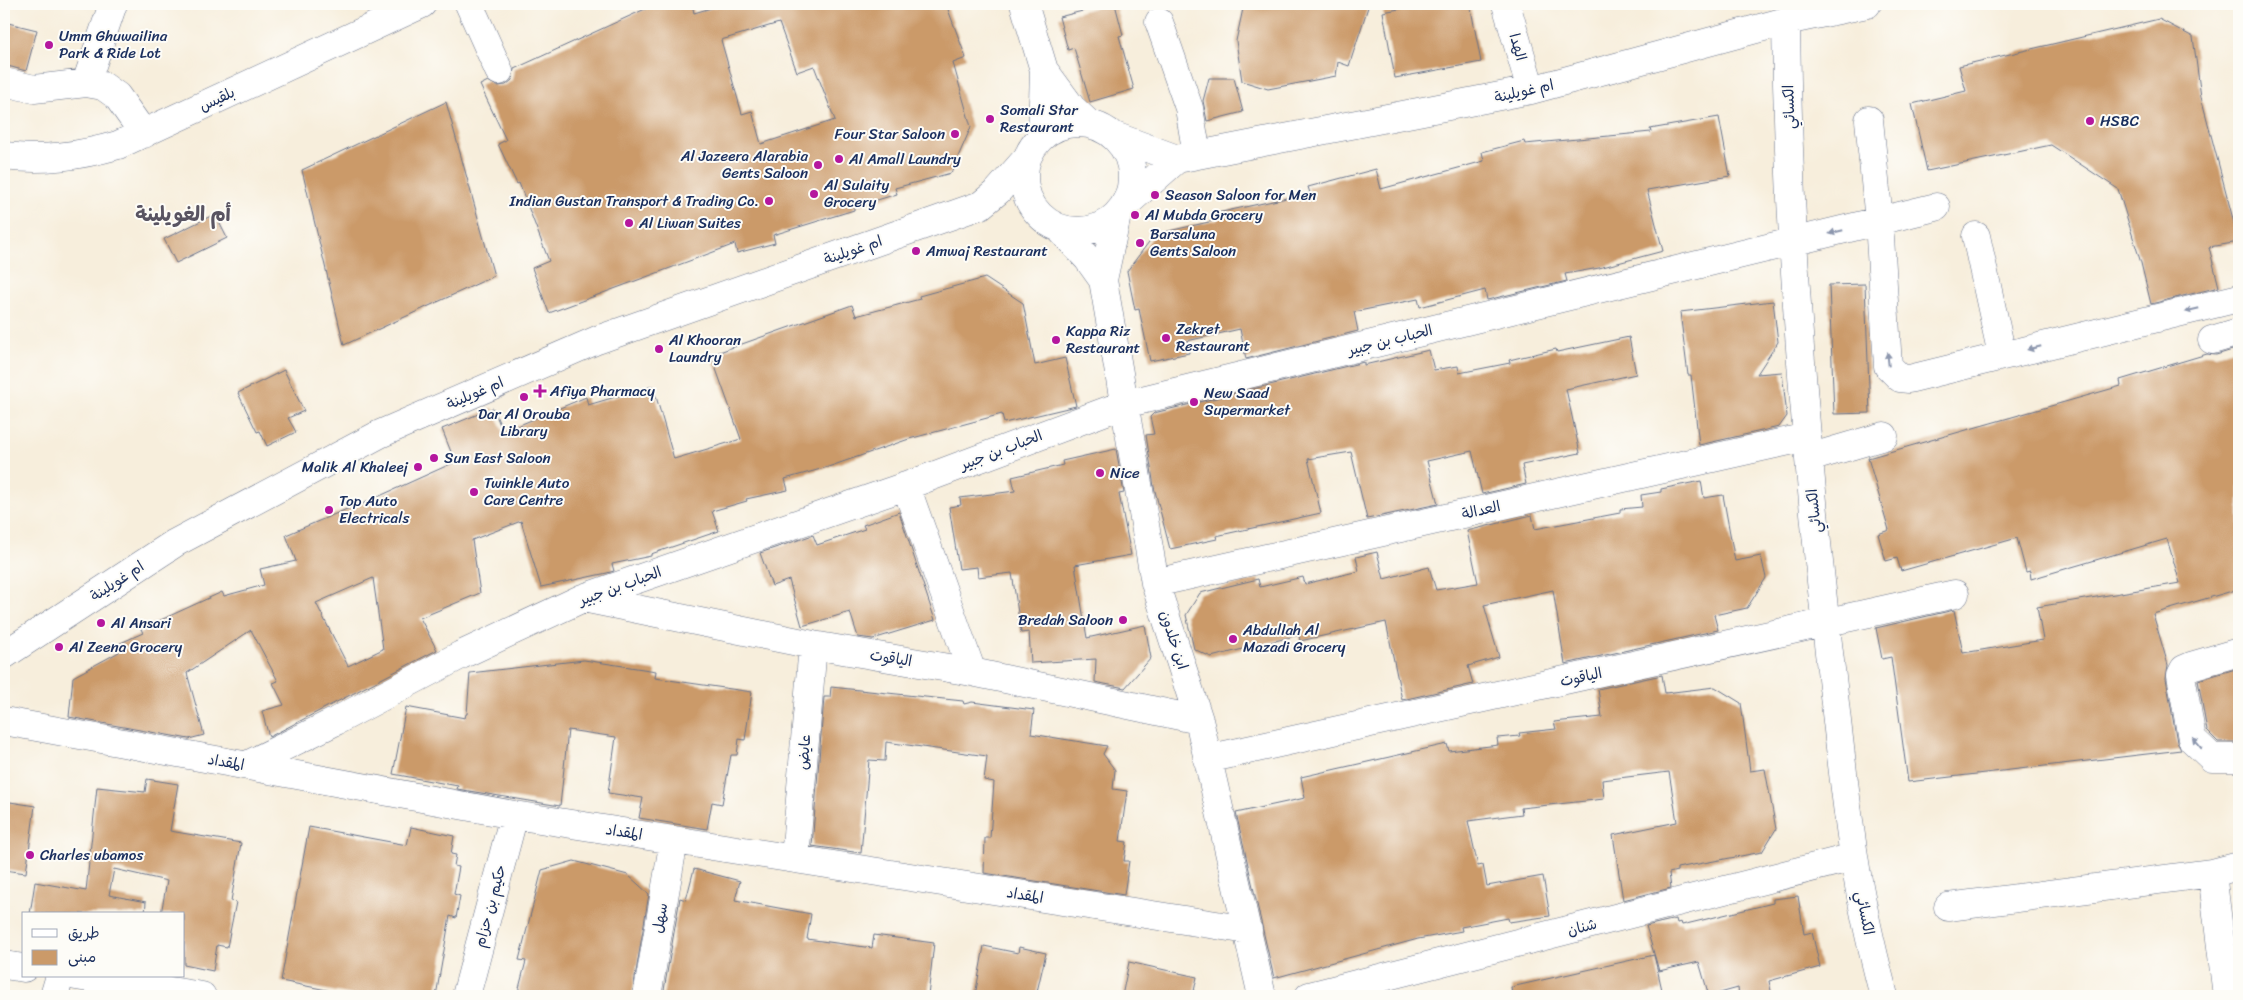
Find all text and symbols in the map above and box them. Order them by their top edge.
place label: Umm Ghuwailina Park & Ride Lot [59,23,168,66]
street label: الهدا [1502,30,1534,64]
marker: Umm Ghuwailina Park & Ride Lot [43,39,55,51]
street label: ام غويلينة [1492,72,1556,110]
street label: بلقيس [195,79,239,119]
street label: الكسائي [1775,84,1803,130]
place label: Somali Star Restaurant [1000,97,1078,140]
place label: HSBC [2100,108,2140,134]
marker: Somali Star Restaurant [984,113,996,125]
marker: HSBC [2084,115,2096,127]
place label: Four Star Saloon [835,121,945,147]
marker: Four Star Saloon [949,128,961,140]
place label: Al Jazeera Alarabia Gents Saloon [680,143,808,186]
place label: Al Amall Laundry [848,146,961,172]
marker: Al Amall Laundry [833,153,845,165]
marker: Al Jazeera Alarabia Gents Saloon [812,159,824,171]
place label: Al Sulaity Grocery [823,172,889,215]
place label: Season Saloon for Men [1165,182,1316,208]
place label: Indian Gustan Transport & Trading Co. [509,188,759,214]
marker: Al Sulaity Grocery [808,188,820,200]
marker: Season Saloon for Men [1149,189,1161,201]
marker: Indian Gustan Transport & Trading Co. [763,195,775,207]
district label: أم الغويلينة [135,197,232,232]
place label: Al Mubda Grocery [1144,202,1263,228]
marker: Al Mubda Grocery [1129,209,1141,221]
place label: Al Liwan Suites [638,210,741,236]
marker: Al Liwan Suites [623,217,635,229]
place label: Barsaluna Gents Saloon [1150,221,1236,264]
street label: ام غويلينة [820,228,886,272]
one-way arrow [1829,228,1844,236]
marker: Barsaluna Gents Saloon [1134,237,1146,249]
place label: Amwaj Restaurant [925,238,1048,264]
marker: Amwaj Restaurant [910,245,922,257]
one-way arrow [2184,306,2199,314]
place label: Zekret Restaurant [1176,316,1251,359]
street label: الحباب بن جبير [1343,317,1435,364]
place label: Kappa Riz Restaurant [1066,318,1141,361]
place label: Al Khooran Laundry [668,327,741,370]
marker: Zekret Restaurant [1160,332,1172,344]
marker: Kappa Riz Restaurant [1050,334,1062,346]
marker: Al Khooran Laundry [653,343,665,355]
one-way arrow [2026,344,2041,352]
one-way arrow [1884,350,1892,366]
street label: ام غويلينة [442,369,508,417]
place label: Afiya Pharmacy [549,378,655,404]
place label: New Saad Supermarket [1204,380,1291,423]
marker: Afiya Pharmacy [534,385,546,397]
marker: Dar Al Orouba Library [518,391,530,403]
marker: New Saad Supermarket [1188,396,1200,408]
place label: Dar Al Orouba Library [478,401,570,444]
street label: الحباب بن جبير [954,422,1046,478]
place label: Sun East Saloon [444,445,551,471]
marker: Sun East Saloon [428,452,440,464]
place label: Malik Al Khaleej [302,454,409,480]
place label: Nice [1110,460,1140,486]
marker: Malik Al Khaleej [412,461,424,473]
marker: Nice [1094,467,1106,479]
place label: Twinkle Auto Care Centre [484,470,570,513]
marker: Twinkle Auto Care Centre [468,486,480,498]
place label: Top Auto Electricals [339,488,409,531]
street label: الكسائي [1799,488,1829,534]
street label: العدالة [1459,493,1503,527]
marker: Top Auto Electricals [323,504,335,516]
street label: ام غويلينة [85,554,149,608]
street label: الحباب بن جبير [573,559,665,614]
place label: Bredah Saloon [1018,607,1113,633]
street label: ابن خلدون [1152,607,1196,673]
place label: Al Ansari [110,610,172,636]
marker: Bredah Saloon [1117,614,1129,626]
marker: Al Ansari [95,617,107,629]
place label: Abdullah Al Mazadi Grocery [1242,617,1346,660]
marker: Abdullah Al Mazadi Grocery [1227,633,1239,645]
place label: Al Zeena Grocery [68,634,183,660]
marker: Al Zeena Grocery [53,641,65,653]
street label: الياقوت [868,642,914,674]
street label: الياقوت [1557,660,1605,694]
street label: عايض [789,733,819,771]
one-way arrow [2191,737,2202,750]
street label: المقداد [205,746,247,778]
street label: المقداد [604,816,644,848]
place label: Charles ubamos [40,842,143,868]
marker: Charles ubamos [24,849,36,861]
street label: حكيم بن حزام [466,862,514,950]
street label: المقداد [1005,879,1045,911]
street label: الكسائي [1848,889,1882,937]
street label: سهل [645,901,675,935]
street label: شنان [1564,911,1600,943]
legend [22,912,185,978]
text: طريق [68,920,100,946]
text: مبنى [68,944,96,970]

